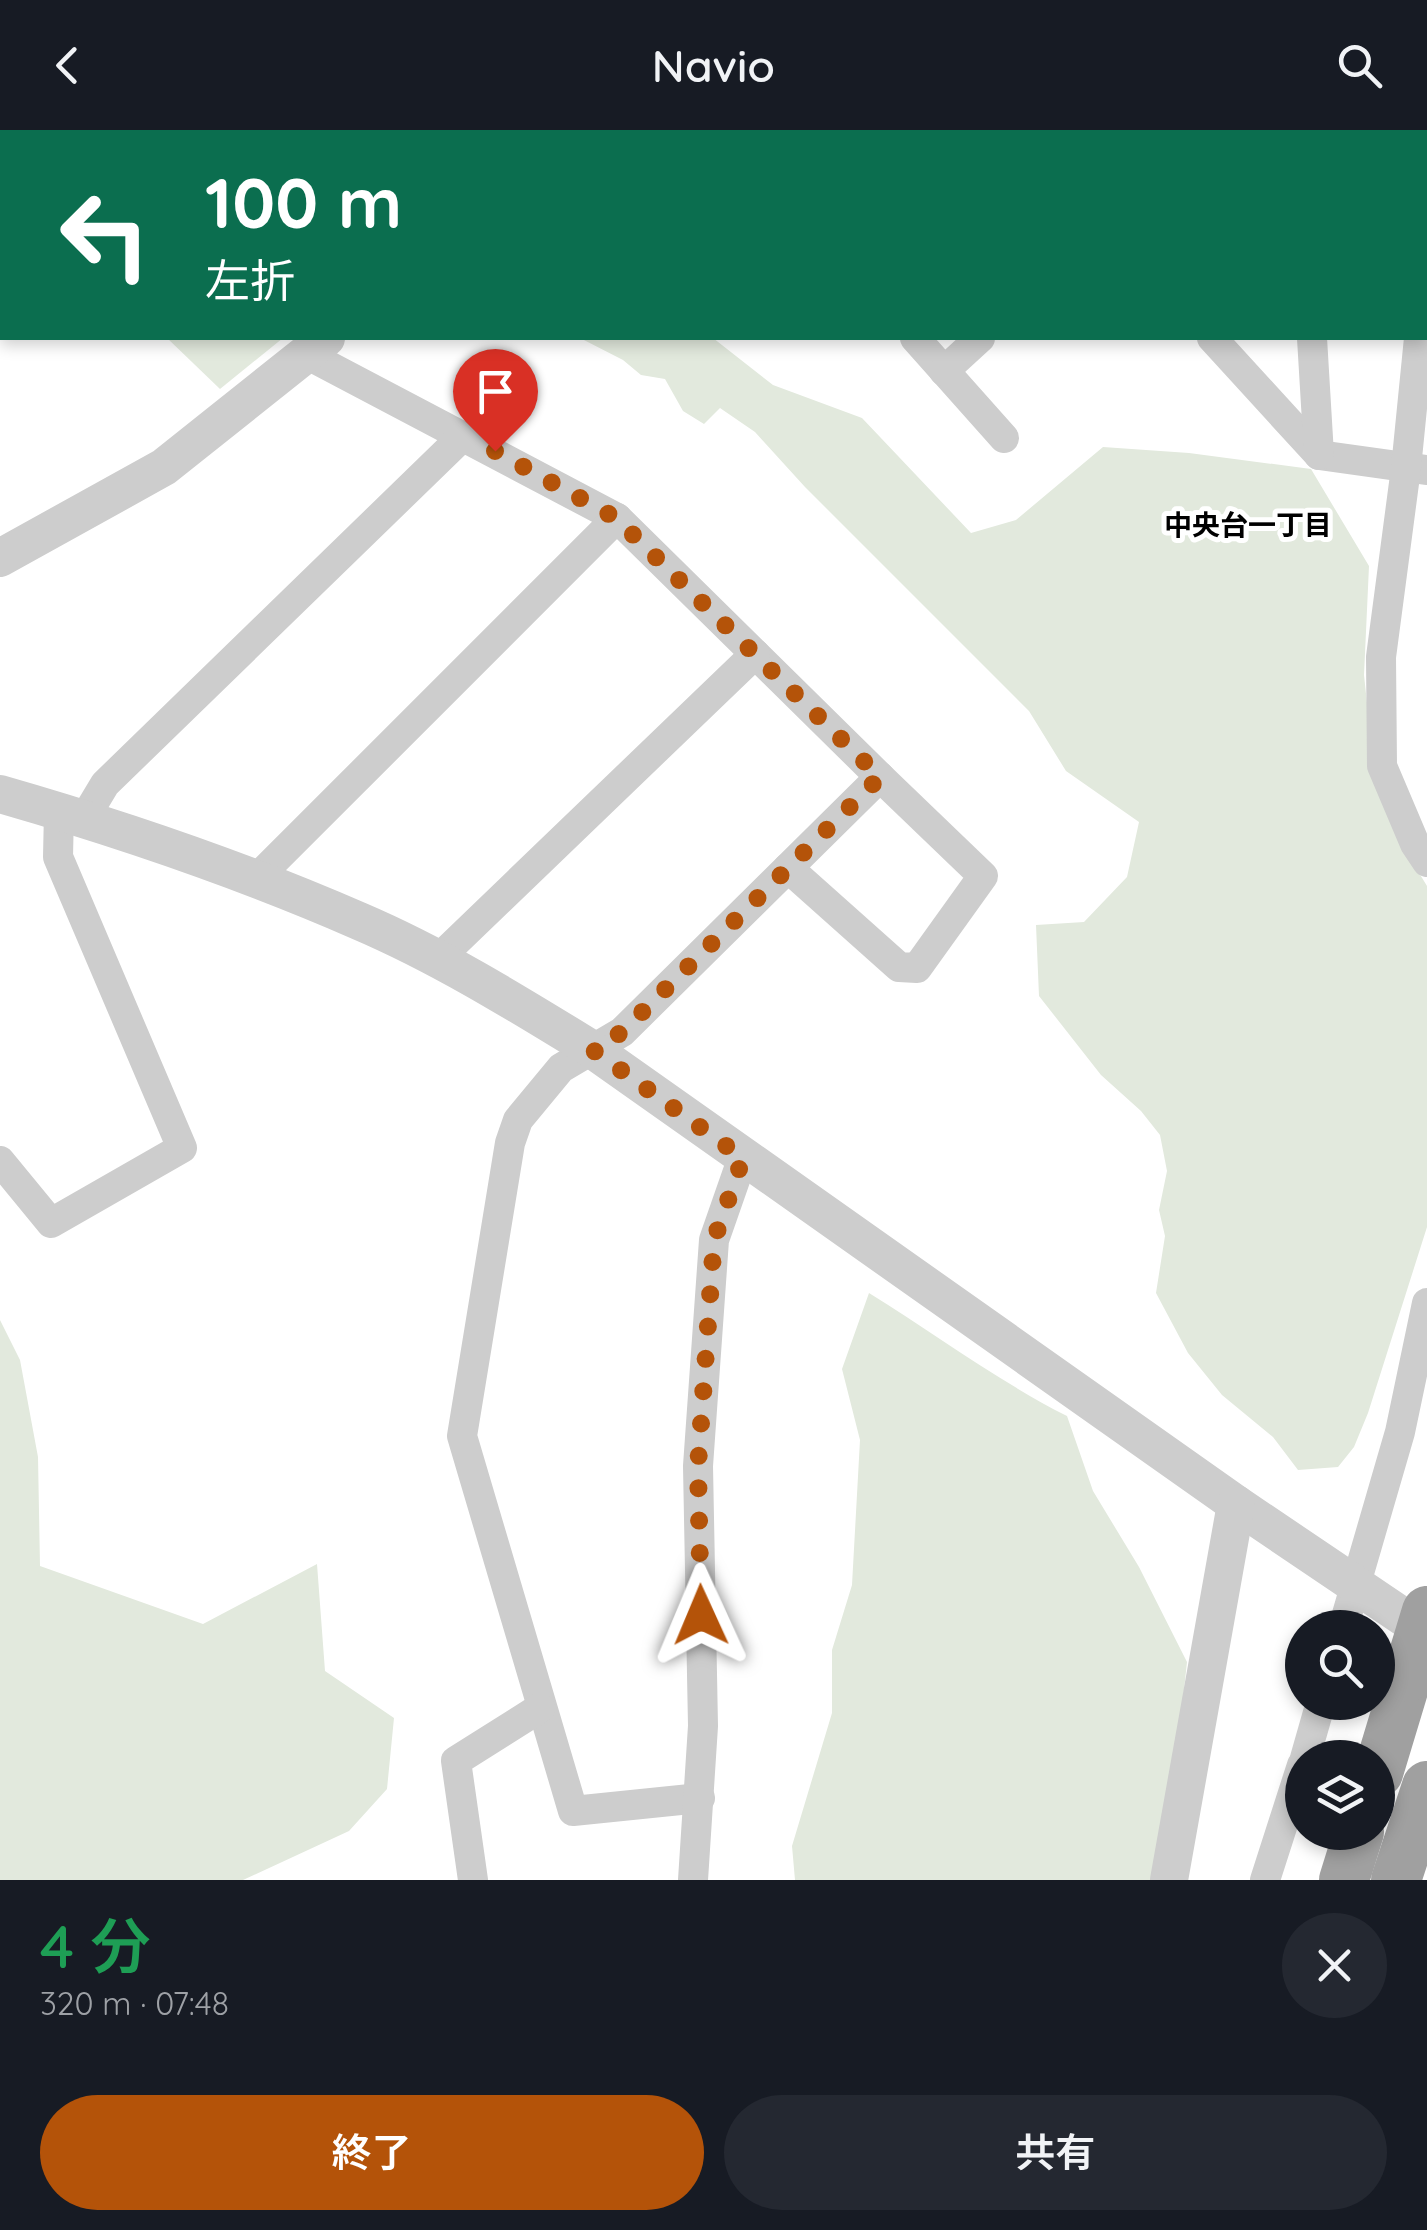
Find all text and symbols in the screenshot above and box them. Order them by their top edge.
text: Navio [652,37,775,93]
icon: back [40,38,95,93]
icon: search [1332,38,1387,93]
text: 100 m [205,158,402,246]
icon: left [40,170,170,300]
text: 左折 [205,252,295,308]
pin [453,349,538,452]
icon: arrive [468,364,523,419]
district label: 中央台一丁目 [1164,507,1332,542]
position arrow [649,1563,753,1667]
map controls [1285,1610,1395,1850]
button: search [1285,1610,1395,1720]
button: layers [1285,1740,1395,1850]
text: 4 分 [40,1908,151,1983]
button: close [1282,1913,1387,2018]
text: 320 m · 07:48 [40,1983,229,2023]
button: 終了 [40,2095,704,2210]
button: 共有 [724,2095,1387,2210]

